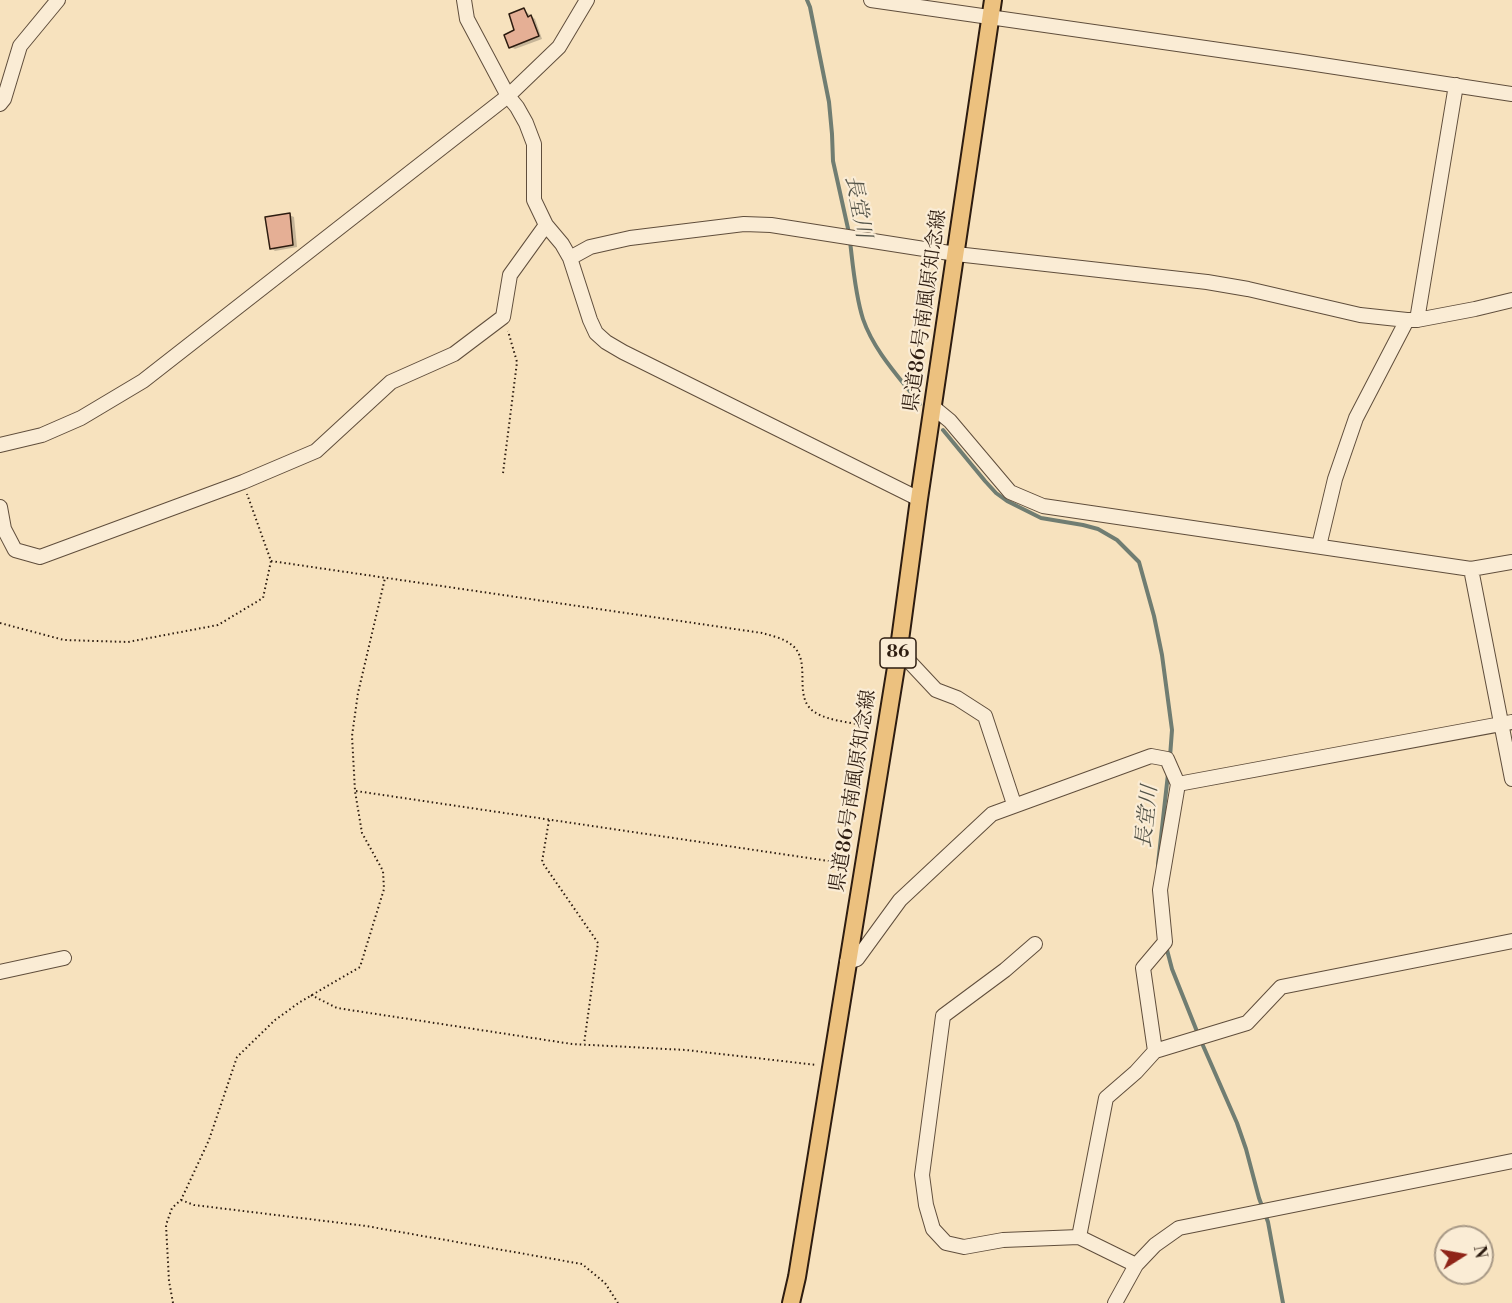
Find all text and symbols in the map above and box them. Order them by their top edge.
water label: 長堂川 [839,174,875,240]
street label: 県道86号南風原知念線 [900,208,952,414]
road number: 86 [880,638,916,668]
street label: 県道86号南風原知念線 [826,688,882,894]
water label: 長堂川 [1132,784,1164,850]
north arrow [1434,1225,1494,1285]
text: N [1469,1244,1491,1260]

